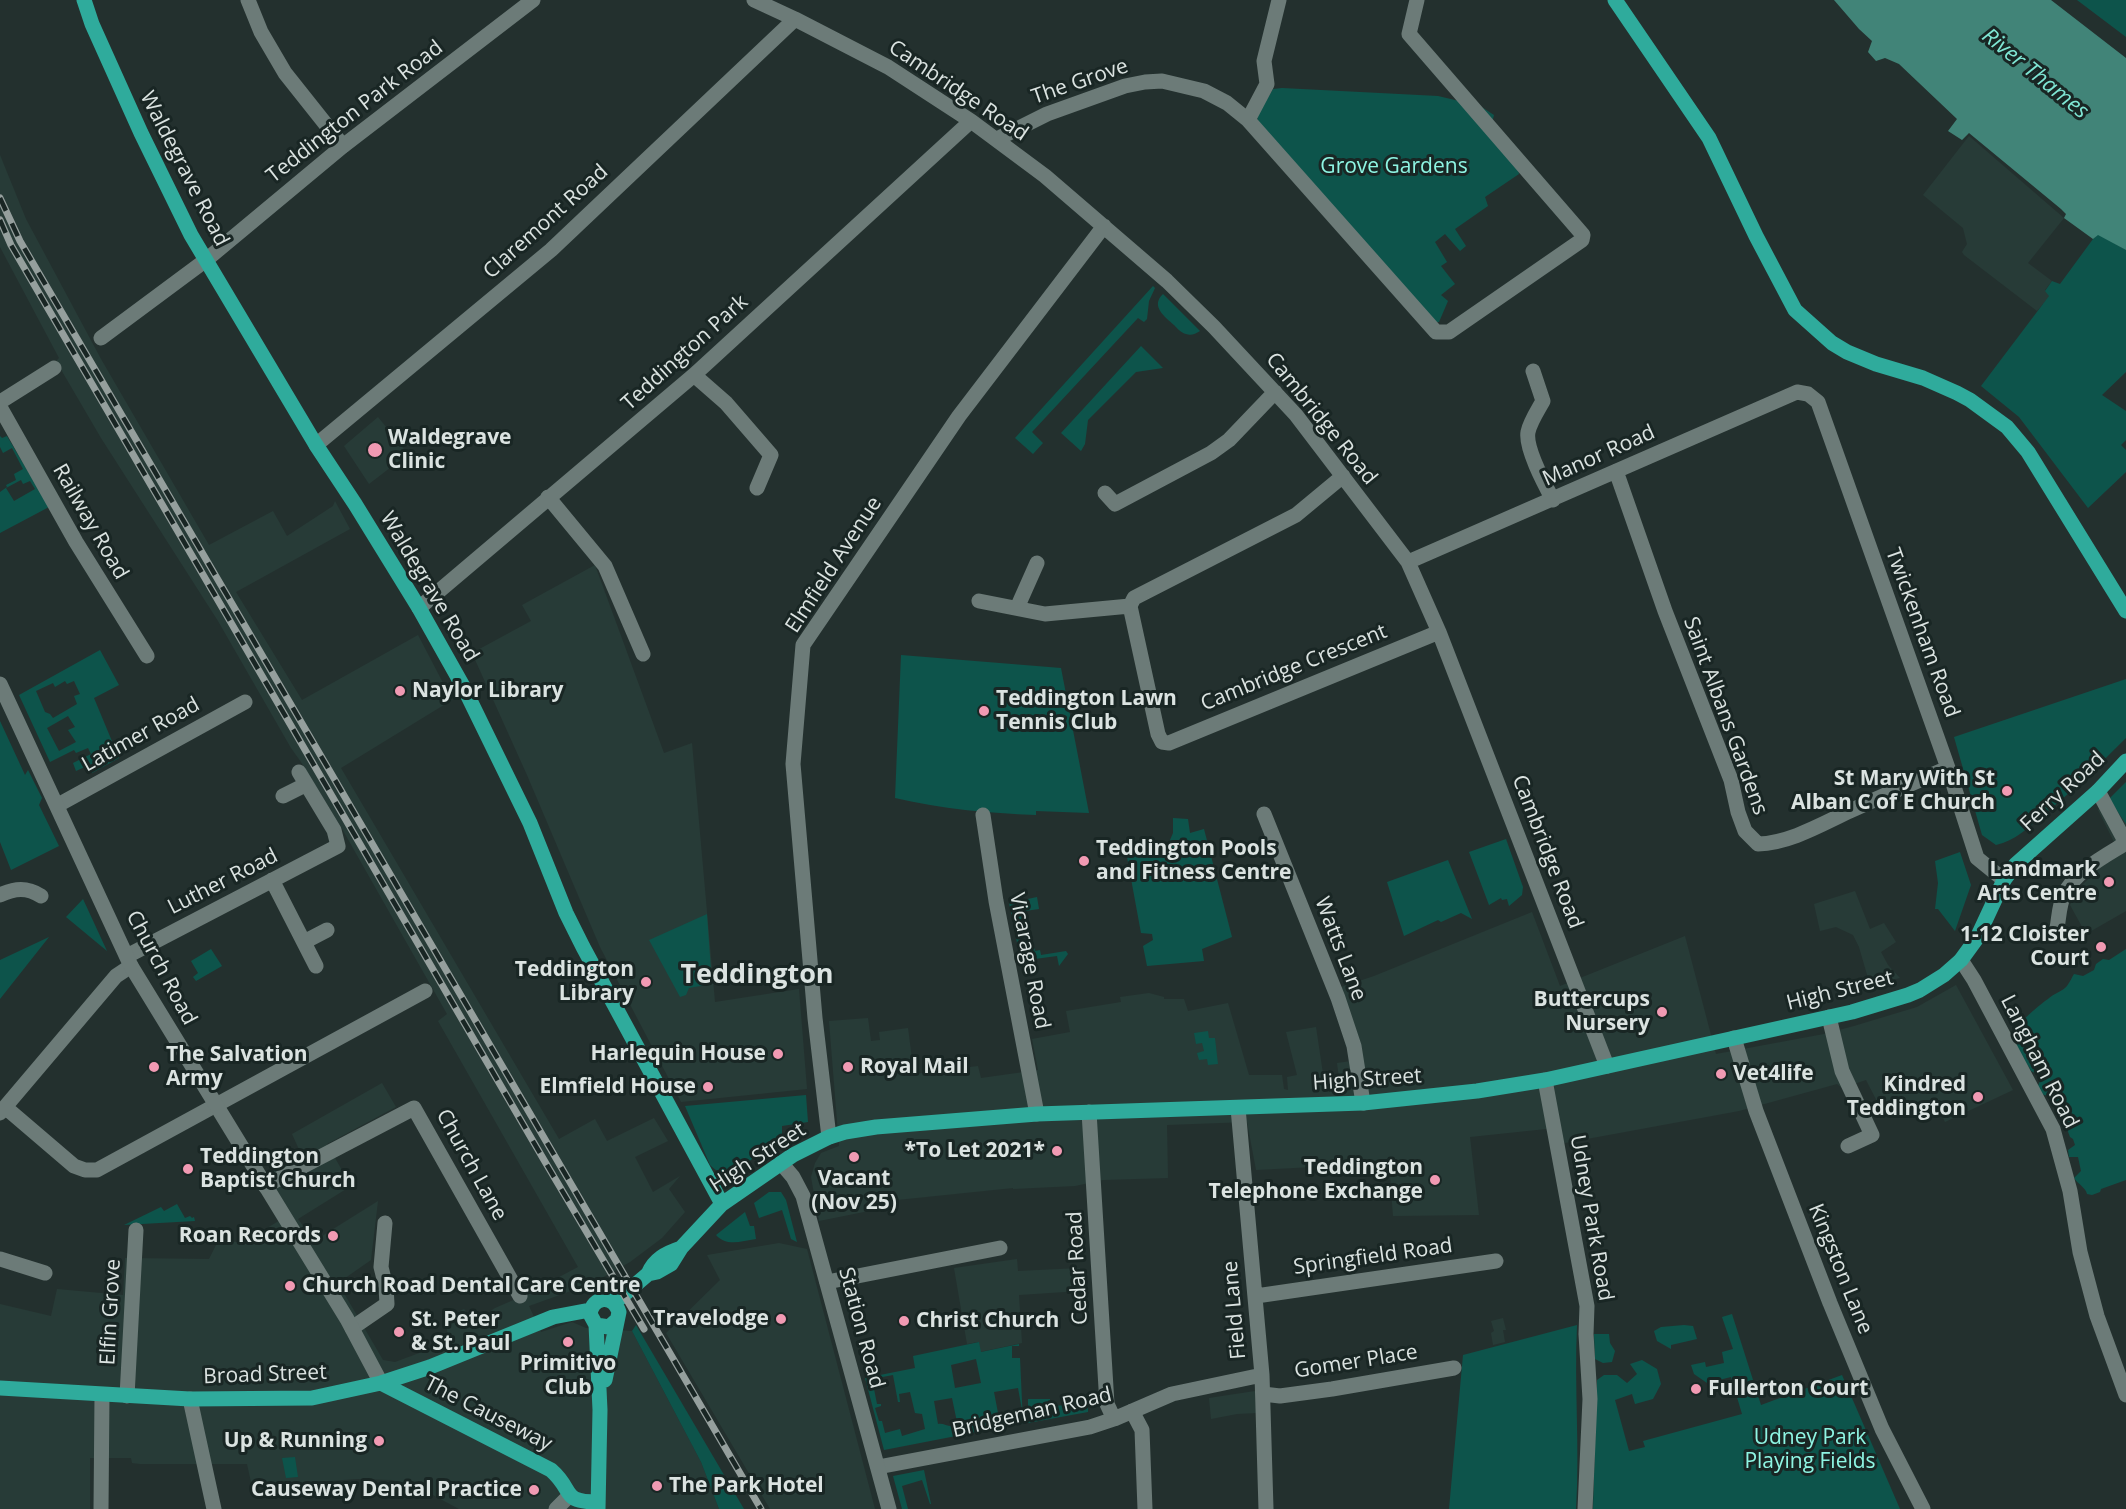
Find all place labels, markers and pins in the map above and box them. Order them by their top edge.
place label: Waldegrave Clinic [388,425,512,475]
marker: Waldegrave Clinic [366,441,384,459]
place label: Naylor Library [412,678,563,704]
marker: Naylor Library [393,684,407,698]
place label: Teddington Lawn Tennis Club [996,686,1177,736]
marker: Teddington Lawn Tennis Club [977,704,991,718]
place label: St Mary With St Alban C of E Church [1791,766,1995,816]
marker: St Mary With St Alban C of E Church [2000,784,2014,798]
place label: Teddington Pools and Fitness Centre [1096,836,1291,886]
marker: Teddington Pools and Fitness Centre [1077,854,1091,868]
place label: Landmark Arts Centre [1977,857,2097,907]
marker: Landmark Arts Centre [2102,875,2116,889]
place label: 1-12 Cloister Court [1960,922,2089,972]
marker: 1-12 Cloister Court [2094,940,2108,954]
place label: Teddington Library [515,957,634,1007]
marker: Teddington Library [639,975,653,989]
place label: Buttercups Nursery [1534,987,1650,1037]
marker: Buttercups Nursery [1655,1005,1669,1019]
place label: Harlequin House [590,1041,766,1067]
place label: The Salvation Army [166,1042,307,1092]
marker: Harlequin House [771,1047,785,1061]
place label: Royal Mail [860,1054,969,1080]
marker: The Salvation Army [147,1060,161,1074]
marker: Royal Mail [841,1060,855,1074]
place label: Vet4life [1733,1061,1814,1087]
marker: Vet4life [1714,1067,1728,1081]
place label: Kindred Teddington [1847,1072,1966,1122]
place label: Elmfield House [539,1074,696,1100]
marker: Elmfield House [701,1080,715,1094]
marker: Kindred Teddington [1971,1090,1985,1104]
place label: *To Let 2021* [905,1138,1045,1164]
place label: Teddington Baptist Church [200,1144,356,1194]
marker: *To Let 2021* [1050,1144,1064,1158]
marker: Vacant (Nov 25) [847,1150,861,1164]
place label: Teddington Telephone Exchange [1209,1155,1423,1205]
marker: Teddington Baptist Church [181,1162,195,1176]
place label: Vacant (Nov 25) [811,1166,897,1216]
marker: Teddington Telephone Exchange [1428,1173,1442,1187]
place label: Roan Records [179,1223,321,1249]
marker: Roan Records [326,1229,340,1243]
place label: Church Road Dental Care Centre [302,1273,640,1299]
marker: Church Road Dental Care Centre [283,1279,297,1293]
place label: Travelodge [653,1306,769,1332]
place label: St. Peter & St. Paul [411,1307,510,1357]
place label: Christ Church [916,1308,1059,1334]
marker: Travelodge [774,1312,788,1326]
marker: Christ Church [897,1314,911,1328]
marker: St. Peter & St. Paul [392,1325,406,1339]
marker: Primitivo Club [561,1335,575,1349]
place label: Primitivo Club [520,1351,616,1401]
place label: Fullerton Court [1708,1376,1868,1402]
marker: Fullerton Court [1689,1382,1703,1396]
place label: Up & Running [224,1428,367,1454]
marker: Up & Running [372,1434,386,1448]
place label: The Park Hotel [669,1473,824,1499]
place label: Causeway Dental Practice [251,1477,522,1503]
marker: The Park Hotel [650,1479,664,1493]
marker: Causeway Dental Practice [527,1483,541,1497]

